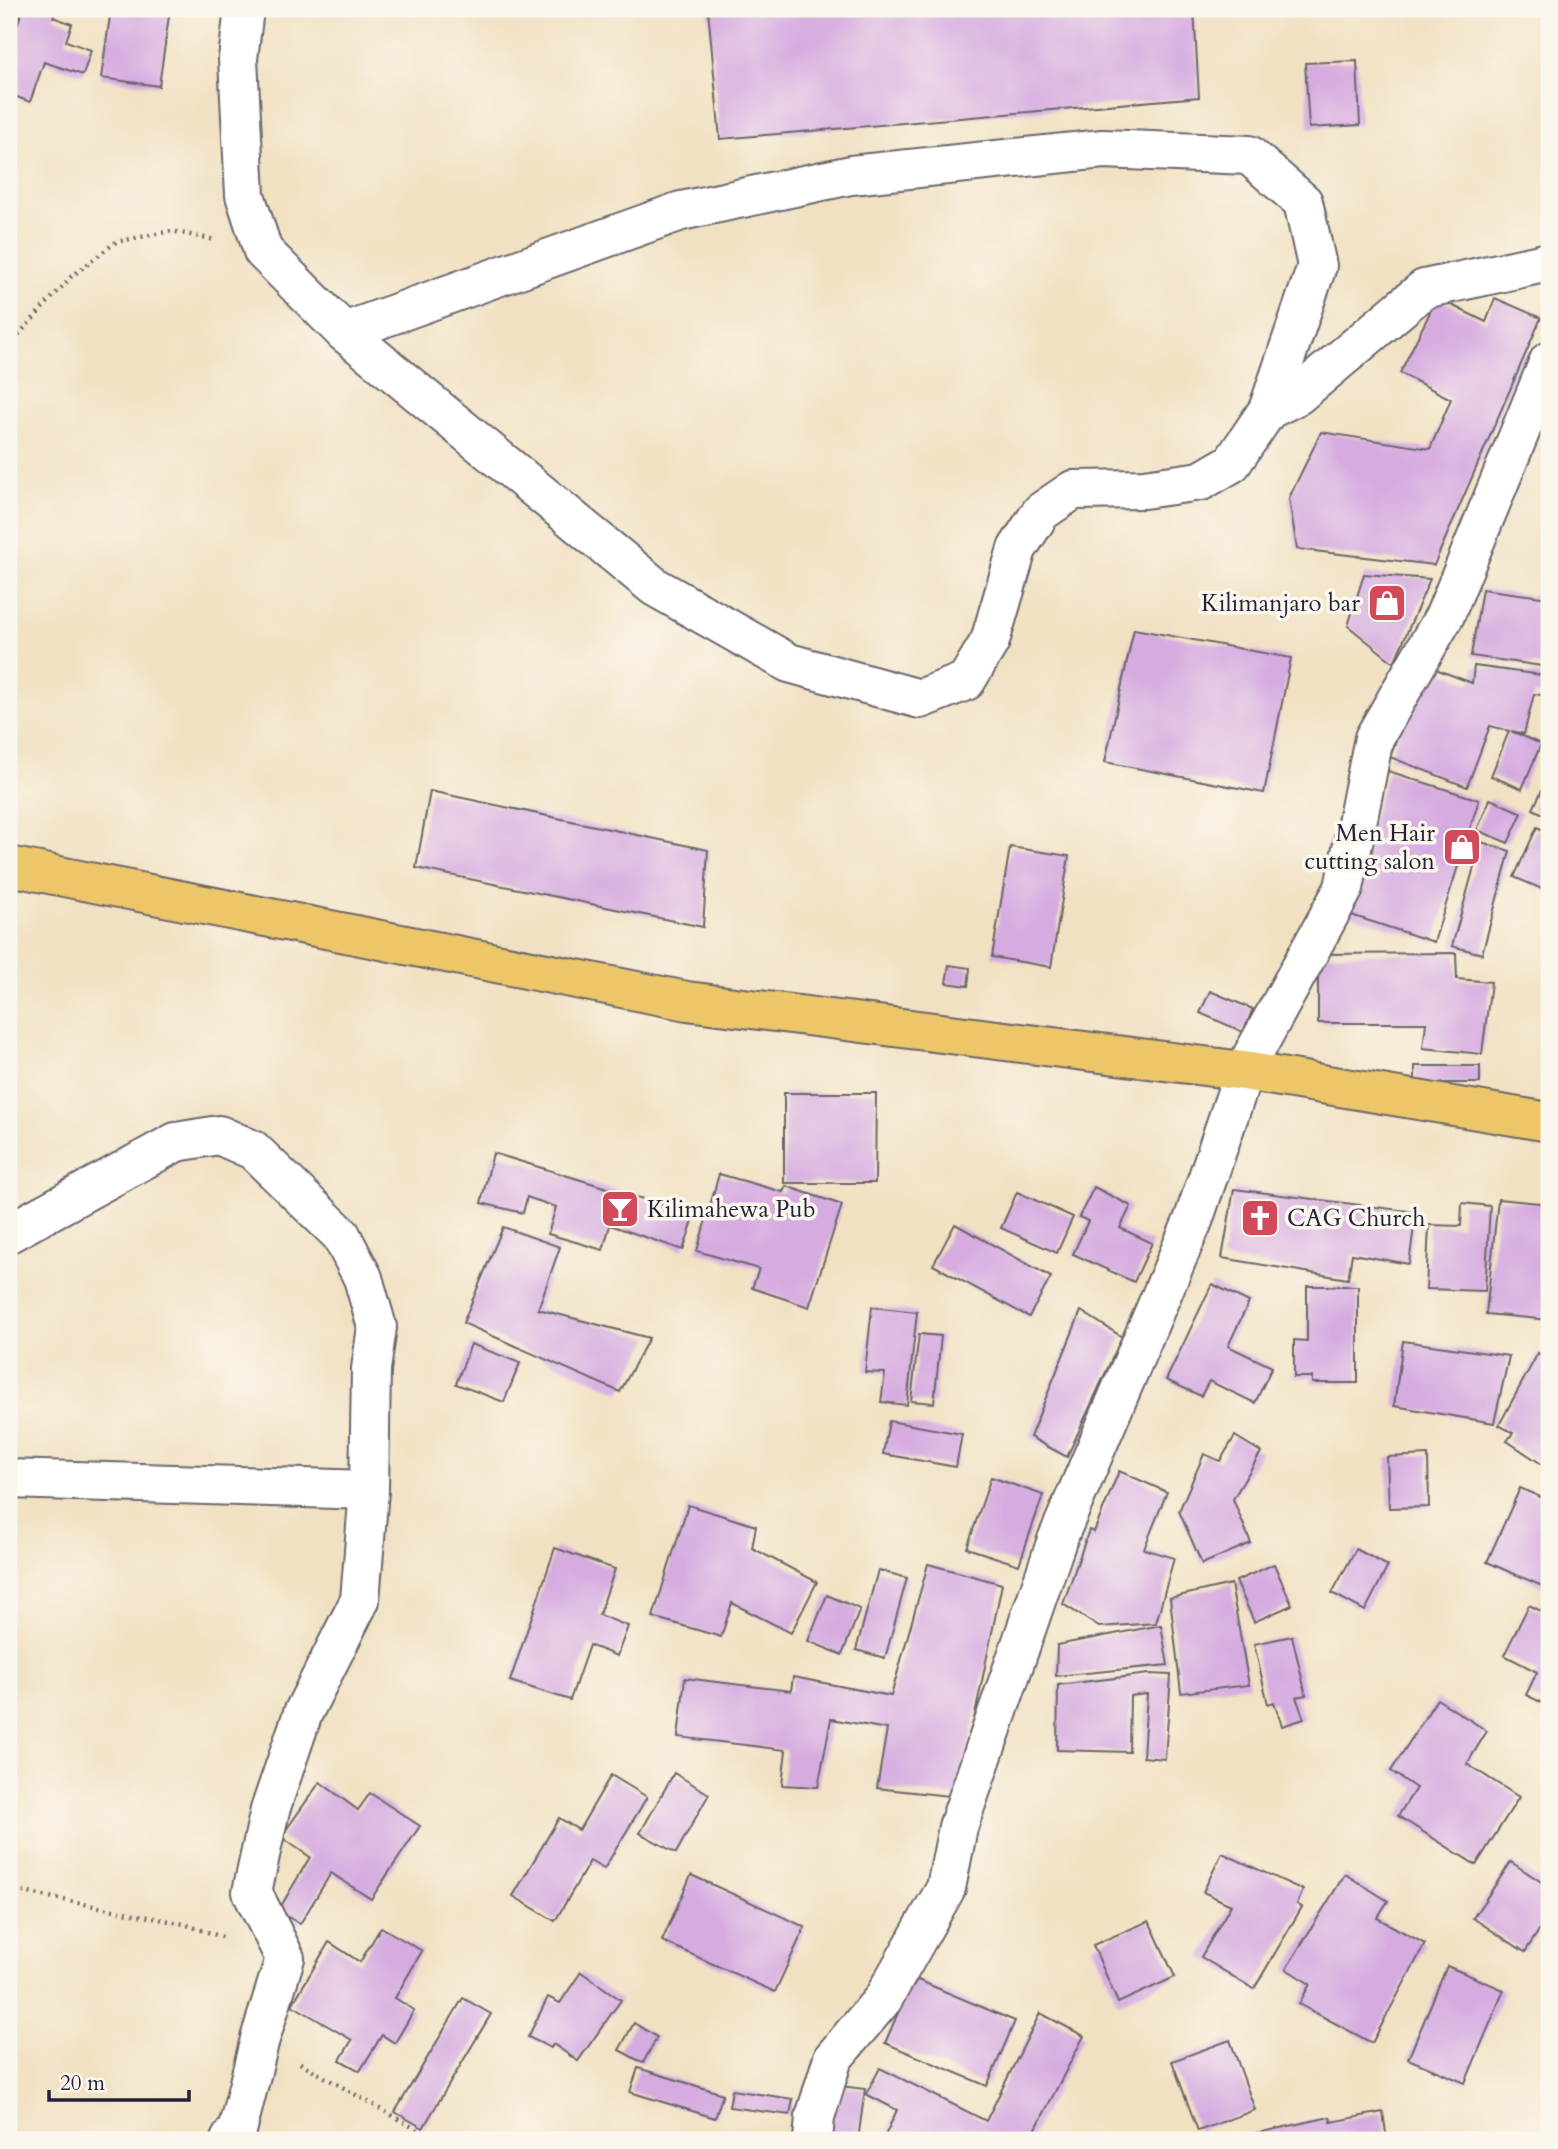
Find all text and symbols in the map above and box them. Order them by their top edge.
shop icon: Kilimanjaro bar [1366,582,1408,624]
place label: Kilimanjaro bar [1201,587,1360,620]
place label: Men Hair cutting salon [1304,817,1435,878]
shop icon: Men Hair cutting salon [1441,826,1483,868]
bar icon: Kilimahewa Pub [599,1188,641,1230]
place label: Kilimahewa Pub [647,1193,816,1226]
church icon: CAG Church [1239,1197,1281,1239]
place label: CAG Church [1287,1202,1425,1235]
scale bar [49,2058,189,2102]
text: 20 m [60,2069,105,2098]

